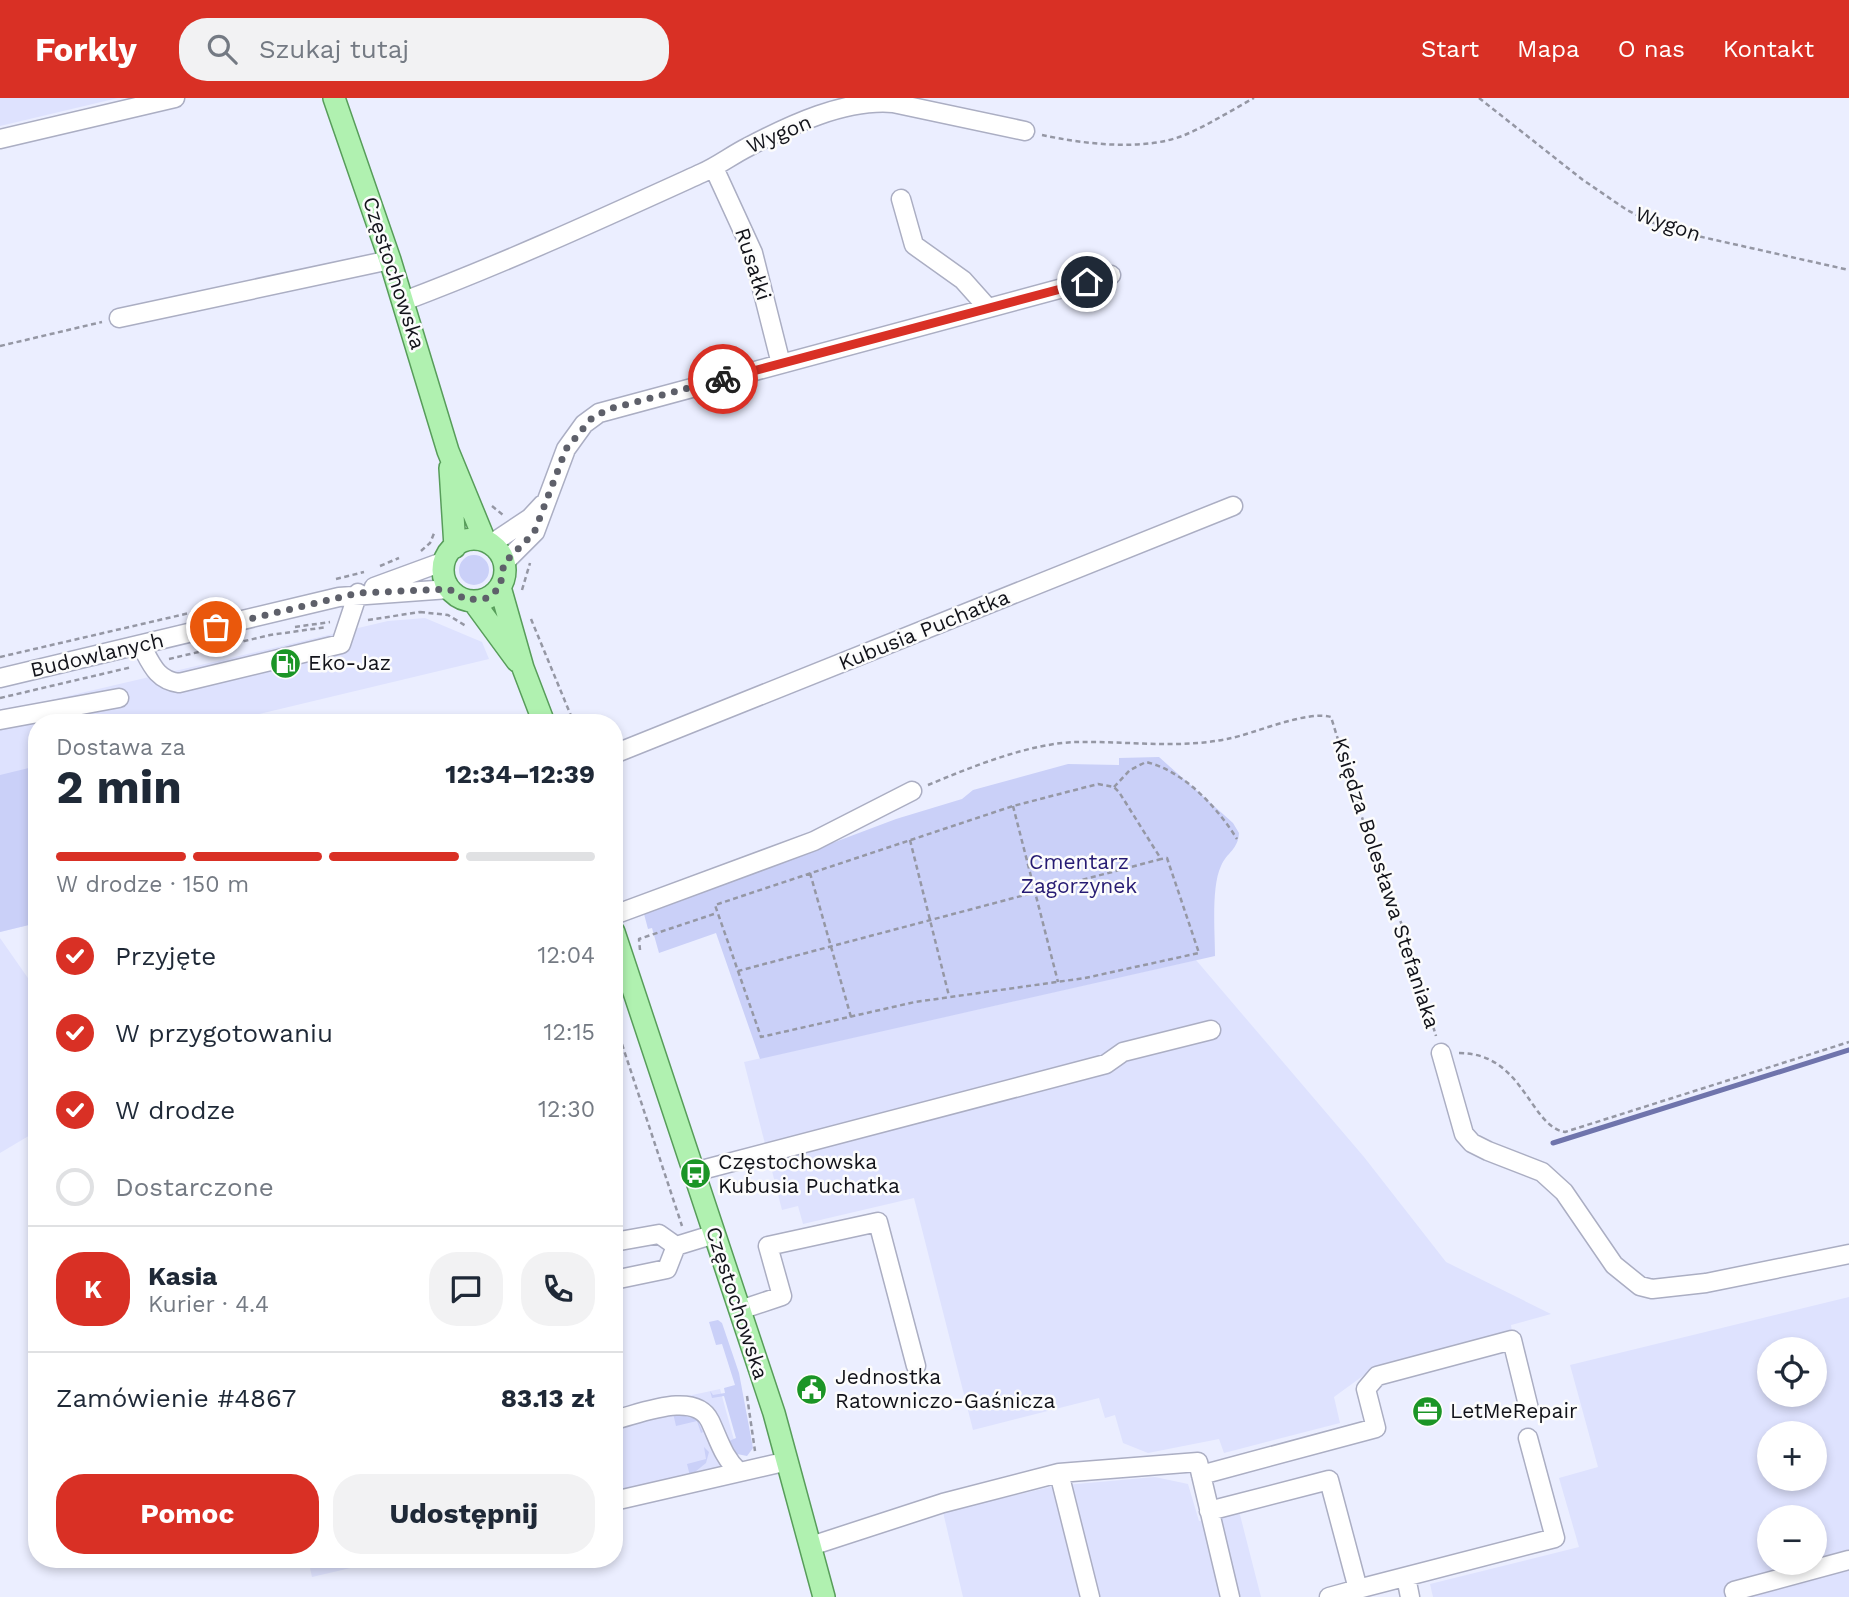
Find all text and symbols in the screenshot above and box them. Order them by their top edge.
search box [179,18,669,81]
text: Forkly [35,30,137,69]
icon: search [203,30,241,68]
text: Szukaj tutaj [259,34,409,64]
text: Start [1421,35,1479,63]
text: Mapa [1517,35,1580,63]
text: O nas [1618,35,1685,63]
text: Kontakt [1723,35,1814,63]
street label: Wygon [743,109,815,158]
street label: Częstochowska [358,193,431,352]
street label: Wygon [1632,201,1704,246]
street label: Rusałki [730,224,777,303]
pin [1057,252,1117,312]
icon: home [1068,263,1106,301]
courier [688,344,758,414]
icon: bike [704,360,742,398]
street label: Kubusia Puchatka [835,584,1013,675]
pin [186,597,246,657]
icon: bag [197,608,235,646]
street label: Budowlanych [28,627,166,682]
fuel station icon: Eko-Jaz [268,646,302,680]
place label: Eko-Jaz [308,650,391,675]
text: Dostawa za [56,734,186,761]
street label: Księdza Bolesława Stefaniaka [1328,734,1445,1031]
text: 12:34–12:39 [445,759,595,789]
text: 2 min [56,760,182,814]
park label: Cmentarz Zagorzynek [1021,849,1137,898]
text: W drodze · 150 m [56,871,249,898]
icon: check [56,937,94,975]
text: Przyjęte [115,941,216,971]
text: 12:04 [537,942,595,969]
icon: check [56,1014,94,1052]
text: W przygotowaniu [115,1018,333,1048]
text: 12:15 [543,1019,595,1046]
icon: check [56,1091,94,1129]
text: W drodze [115,1095,235,1125]
text: 12:30 [538,1096,595,1123]
place label: Częstochowska Kubusia Puchatka [718,1149,900,1198]
bus stop icon: Częstochowska Kubusia Puchatka [678,1157,712,1191]
text: Dostarczone [115,1172,274,1202]
street label: Częstochowska [701,1223,774,1382]
button: chat [429,1252,503,1326]
button: phone [521,1252,595,1326]
text: Kasia [148,1261,217,1291]
text: K [84,1274,102,1304]
text: Kurier · 4.4 [148,1291,269,1318]
map controls [1757,1337,1827,1575]
button: locate [1757,1337,1827,1407]
place label: Jednostka Ratowniczo-Gaśnicza [835,1364,1055,1413]
public building icon: Jednostka Ratowniczo-Gaśnicza [795,1372,829,1406]
text: Zamówienie #4867 [56,1383,296,1413]
text: 83.13 zł [501,1383,595,1413]
office icon: LetMeRepair [1410,1394,1444,1428]
place label: LetMeRepair [1450,1398,1578,1423]
button: + [1757,1421,1827,1491]
button: Pomoc [56,1474,319,1554]
button: Udostępnij [333,1474,595,1554]
button: − [1757,1505,1827,1575]

